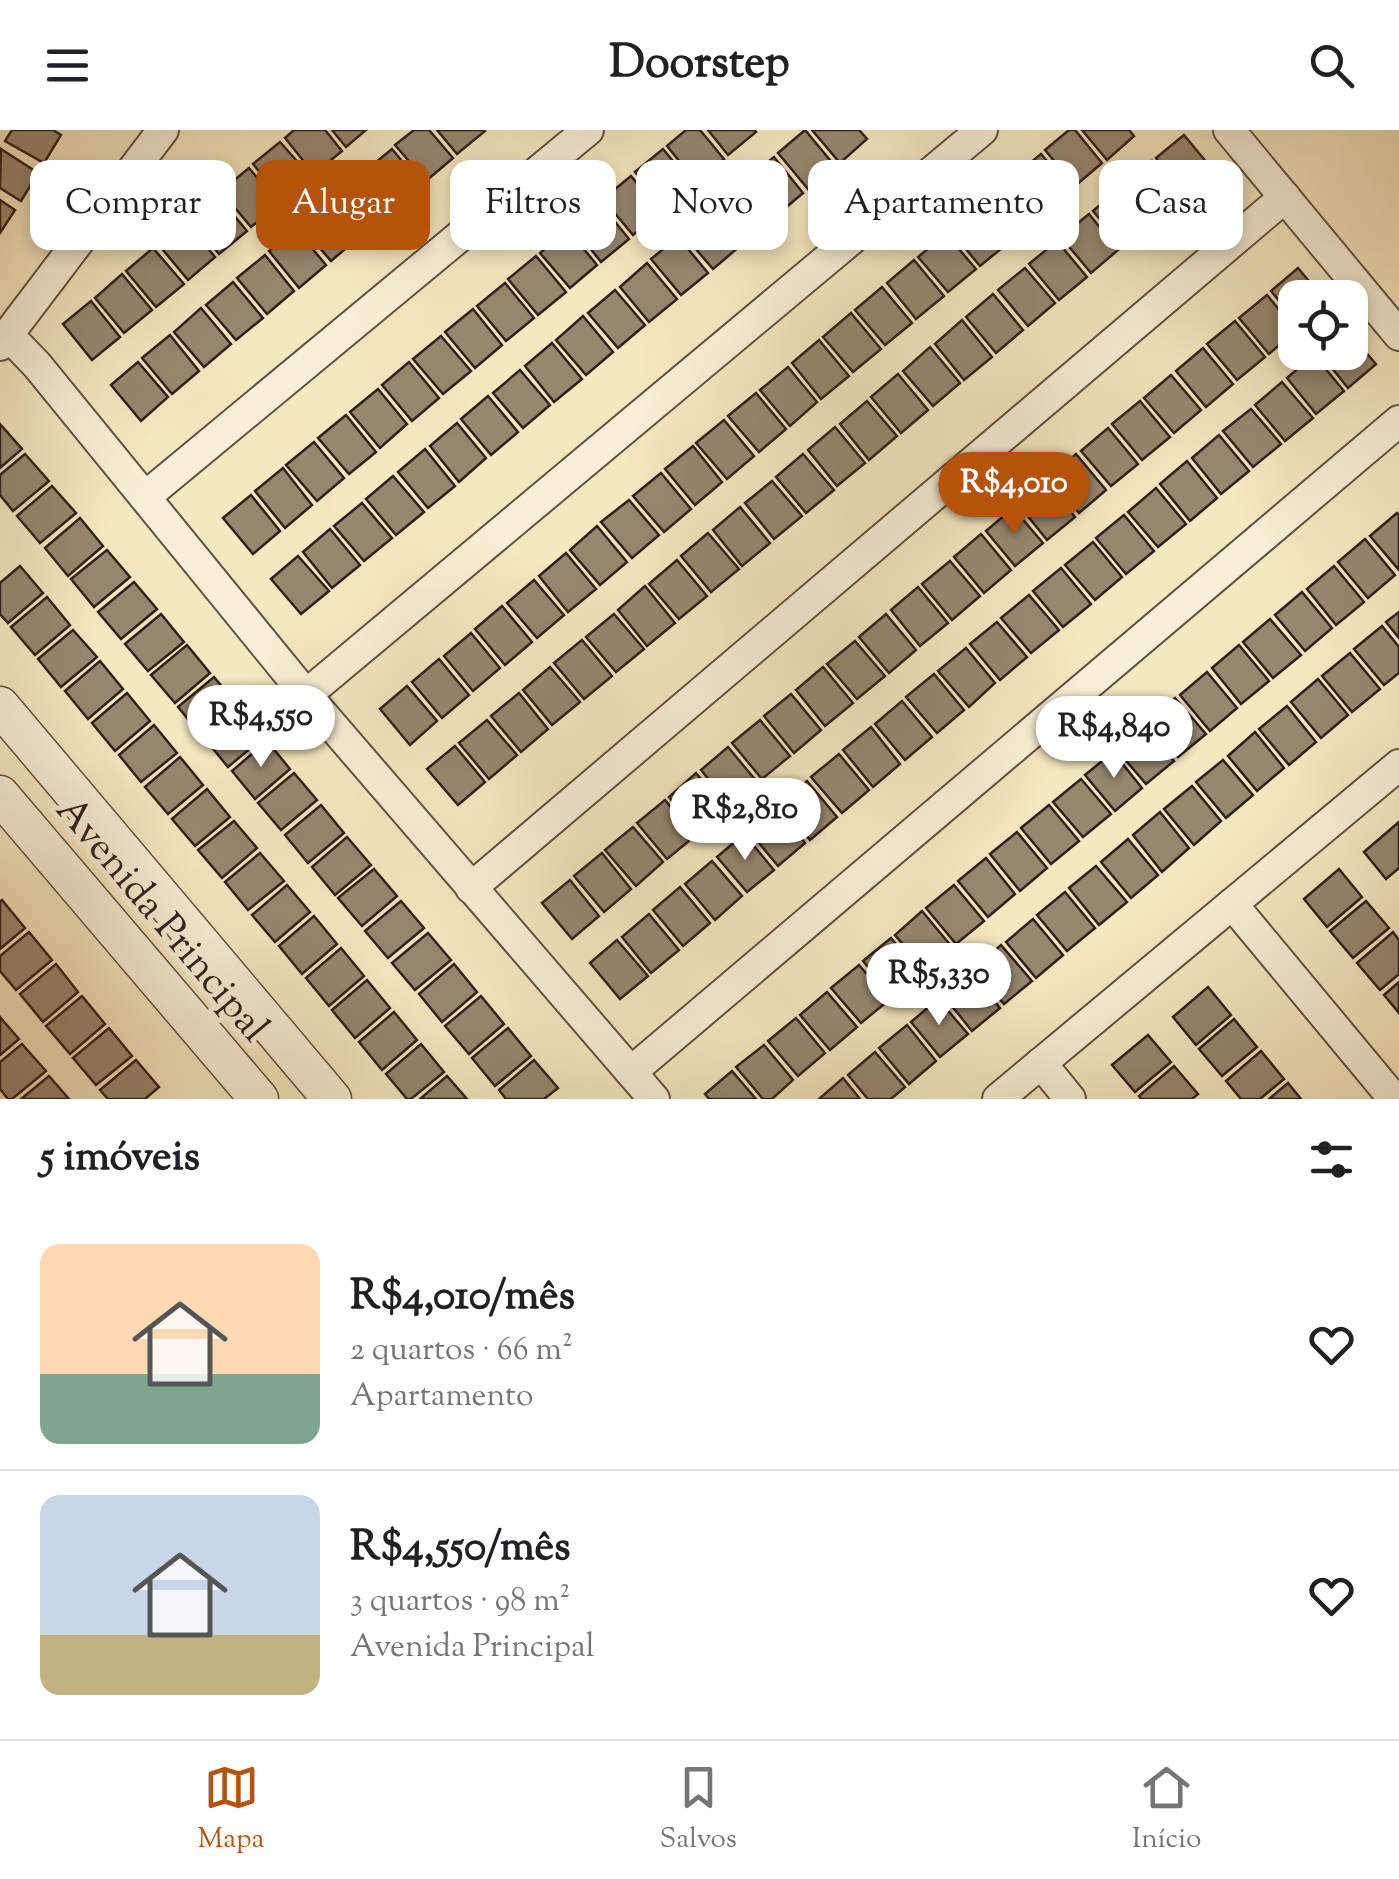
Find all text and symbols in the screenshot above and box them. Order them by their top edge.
text: Doorstep [609,33,790,98]
icon: menu [40,38,95,93]
icon: search [1304,38,1359,93]
chip: Comprar [30,160,236,250]
chip: Alugar [256,160,430,250]
chip: Filtros [450,160,616,250]
chip: Novo [636,160,788,250]
chip: Apartamento [808,160,1079,250]
chip: Casa [1099,160,1243,250]
map controls [1278,280,1368,370]
button: locate [1278,280,1368,370]
pin: R$4,010 [922,452,1106,537]
text: R$4,010 [960,461,1068,507]
pin: R$4,550 [169,685,353,770]
text: R$4,550 [209,694,313,740]
pin: R$4,840 [1022,696,1206,781]
text: R$4,840 [1058,705,1170,751]
pin: R$2,810 [653,778,837,863]
street label: Avenida Principal [40,785,281,1056]
text: R$2,810 [692,787,798,833]
pin: R$5,330 [847,943,1031,1028]
text: R$5,330 [888,952,990,998]
text: 5 imóveis [40,1129,200,1189]
icon: filters [1304,1132,1359,1187]
text: R$4,010/mês [350,1268,575,1328]
icon: home [120,1284,240,1404]
icon: heart [1304,1317,1359,1372]
text: 2 quartos · 66 m² [350,1328,573,1374]
text: Apartamento [350,1374,534,1420]
text: R$4,550/mês [350,1519,570,1579]
icon: home [120,1535,240,1655]
icon: heart [1304,1568,1359,1623]
text: 3 quartos · 98 m² [350,1579,570,1625]
text: Avenida Principal [350,1625,595,1671]
tab: Mapa [198,1760,264,1860]
tab: Salvos [660,1760,737,1860]
tab: Início [1132,1760,1201,1860]

